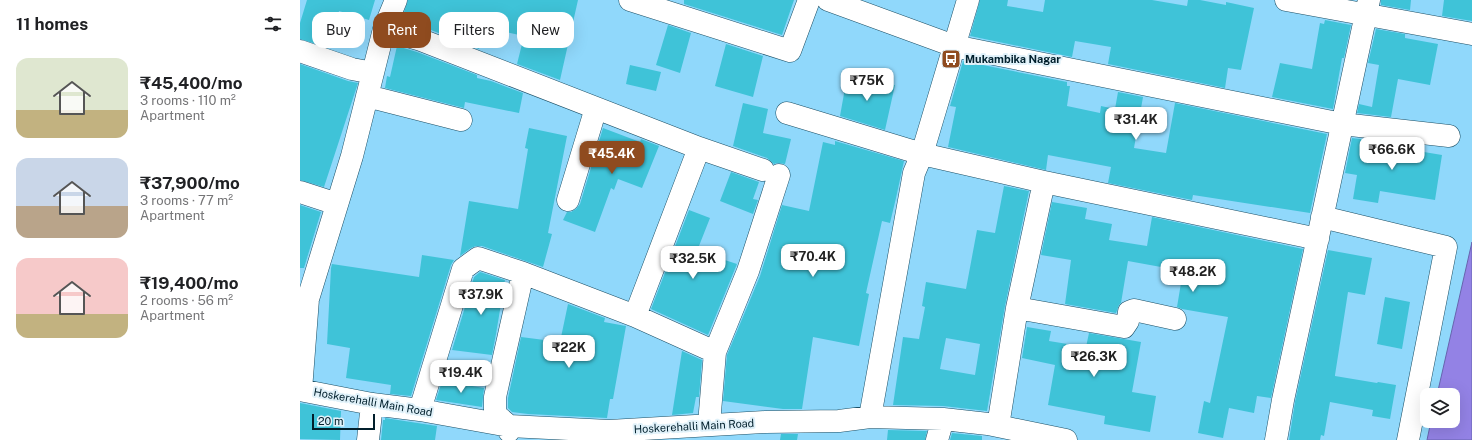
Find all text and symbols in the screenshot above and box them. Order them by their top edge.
chip: Buy [312,12,365,48]
chip: Rent [373,12,431,48]
chip: Filters [439,12,509,48]
chip: New [517,12,574,48]
icon: filters [262,13,284,35]
text: 11 homes [16,14,88,34]
bus stop icon: Mukambika Nagar [940,48,962,70]
place label: Mukambika Nagar [965,53,1061,65]
pin: ₹75K [843,68,891,102]
text: ₹45,400/mo [140,73,243,93]
text: ₹75K [850,73,884,88]
icon: home [48,74,96,122]
text: 3 rooms · 110 m² [140,93,236,108]
pin: ₹31.4K [1103,107,1169,141]
text: Apartment [140,108,205,123]
text: ₹31.4K [1114,112,1158,127]
pin: ₹66.6K [1359,137,1425,171]
pin: ₹45.4K [579,141,645,175]
text: ₹66.6K [1369,142,1415,157]
text: ₹45.4K [589,146,635,161]
text: ₹37,900/mo [140,173,240,193]
icon: home [48,174,96,222]
text: 3 rooms · 77 m² [140,193,233,208]
text: Apartment [140,208,205,223]
pin: ₹70.4K [780,244,846,278]
pin: ₹32.5K [660,246,726,280]
text: ₹70.4K [790,249,836,264]
text: ₹32.5K [670,251,716,266]
pin: ₹48.2K [1160,259,1226,293]
text: ₹48.2K [1170,264,1216,279]
text: ₹19,400/mo [140,273,239,293]
icon: home [48,274,96,322]
pin: ₹37.9K [448,282,514,316]
text: ₹37.9K [459,287,503,302]
text: 2 rooms · 56 m² [140,293,233,308]
text: Apartment [140,308,205,323]
pin: ₹22K [545,335,593,369]
text: ₹22K [552,340,586,355]
pin: ₹26.3K [1061,344,1127,378]
text: ₹26.3K [1071,349,1117,364]
pin: ₹19.4K [428,360,494,394]
text: ₹19.4K [439,365,483,380]
street label: Hoskerehalli Main Road [313,386,433,418]
map controls [1420,388,1460,428]
button: layers [1420,388,1460,428]
scale bar [312,412,375,431]
text: 20 m [318,415,343,427]
street label: Hoskerehalli Main Road [633,417,755,435]

